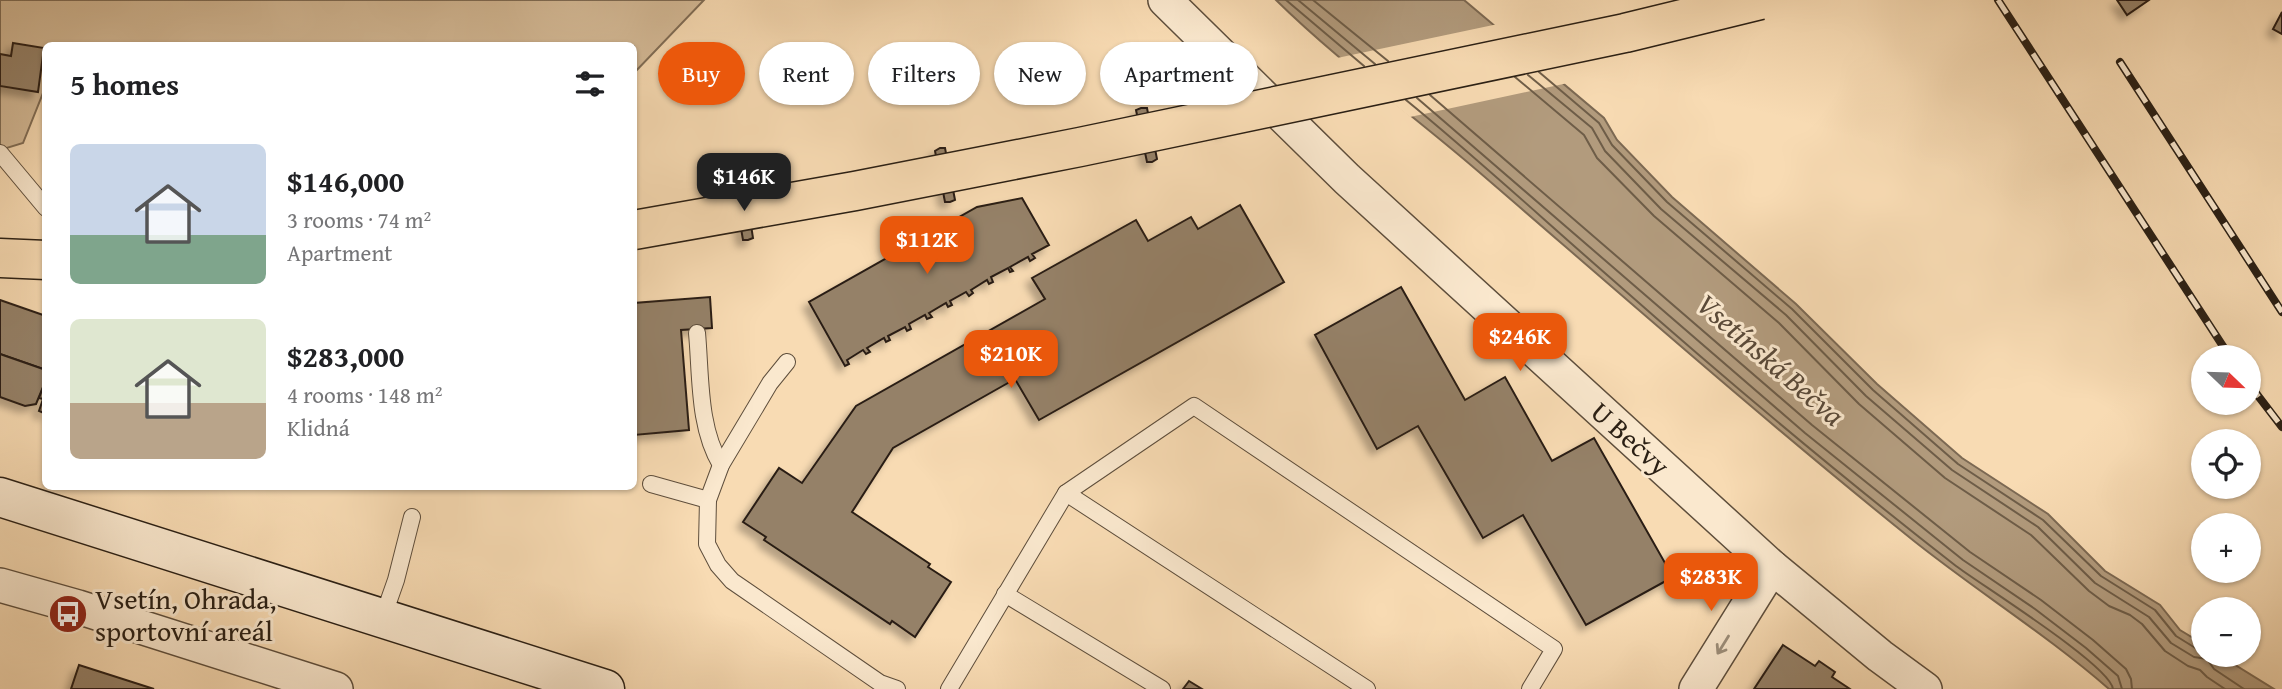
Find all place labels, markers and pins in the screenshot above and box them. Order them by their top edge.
pin: $146K [695,154,793,213]
pin: $112K [878,216,976,276]
pin: $246K [1471,314,1569,373]
pin: $210K [962,330,1060,390]
pin: $283K [1662,554,1760,613]
place label: Vsetín, Ohrada, sportovní areál [95,578,276,651]
bus stop icon: Vsetín, Ohrada, sportovní areál [47,593,89,635]

